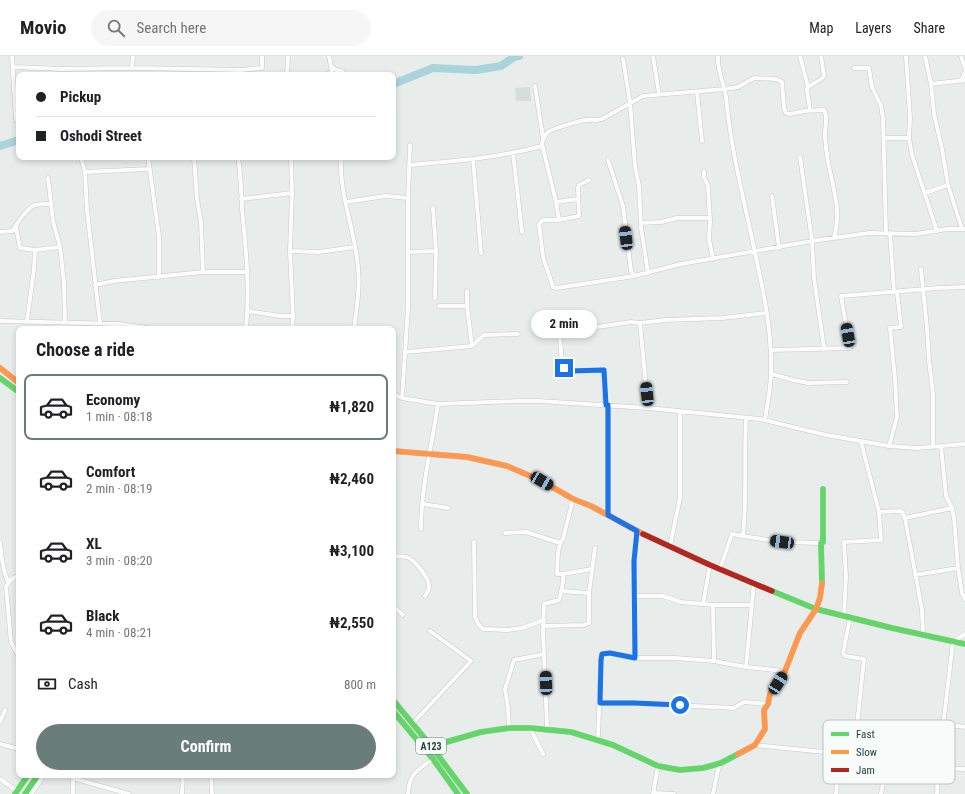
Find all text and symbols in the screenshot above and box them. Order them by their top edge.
search box [91,10,371,46]
text: Movio [20,16,67,39]
icon: search [105,17,127,39]
text: Search here [137,19,206,37]
text: Map [809,20,833,36]
text: Layers [855,20,892,36]
text: Share [914,20,945,36]
text: Pickup [60,88,101,106]
text: Oshodi Street [60,127,142,145]
car [619,225,633,251]
callout: 2 min [531,310,597,338]
text: 2 min [550,316,578,331]
car [840,322,856,348]
text: Choose a ride [36,339,135,360]
route end [555,359,573,377]
car [640,381,654,407]
icon: car [38,389,74,425]
text: Economy [86,391,140,409]
text: ₦1,820 [329,398,374,416]
text: 1 min · 08:18 [86,409,152,424]
icon: car [38,461,74,497]
text: Comfort [86,463,135,481]
text: ₦2,460 [329,470,374,488]
car [529,470,555,492]
text: 2 min · 08:19 [86,481,152,496]
icon: car [38,533,74,569]
car [769,534,795,550]
text: XL [86,535,102,553]
text: ₦3,100 [329,542,374,560]
text: 3 min · 08:20 [86,553,152,568]
icon: car [38,605,74,641]
text: Black [86,607,119,625]
text: ₦2,550 [329,614,374,632]
text: 4 min · 08:21 [86,625,152,640]
car [767,670,789,696]
car [540,671,552,695]
icon: cash [36,673,58,695]
text: Cash [68,675,98,693]
text: 800 m [344,677,376,692]
route start [671,696,689,714]
legend [823,720,955,784]
button: Confirm [36,724,376,770]
text: Fast [856,728,875,741]
road number: A123 [416,738,446,754]
text: Slow [856,746,877,759]
text: Jam [856,764,875,777]

